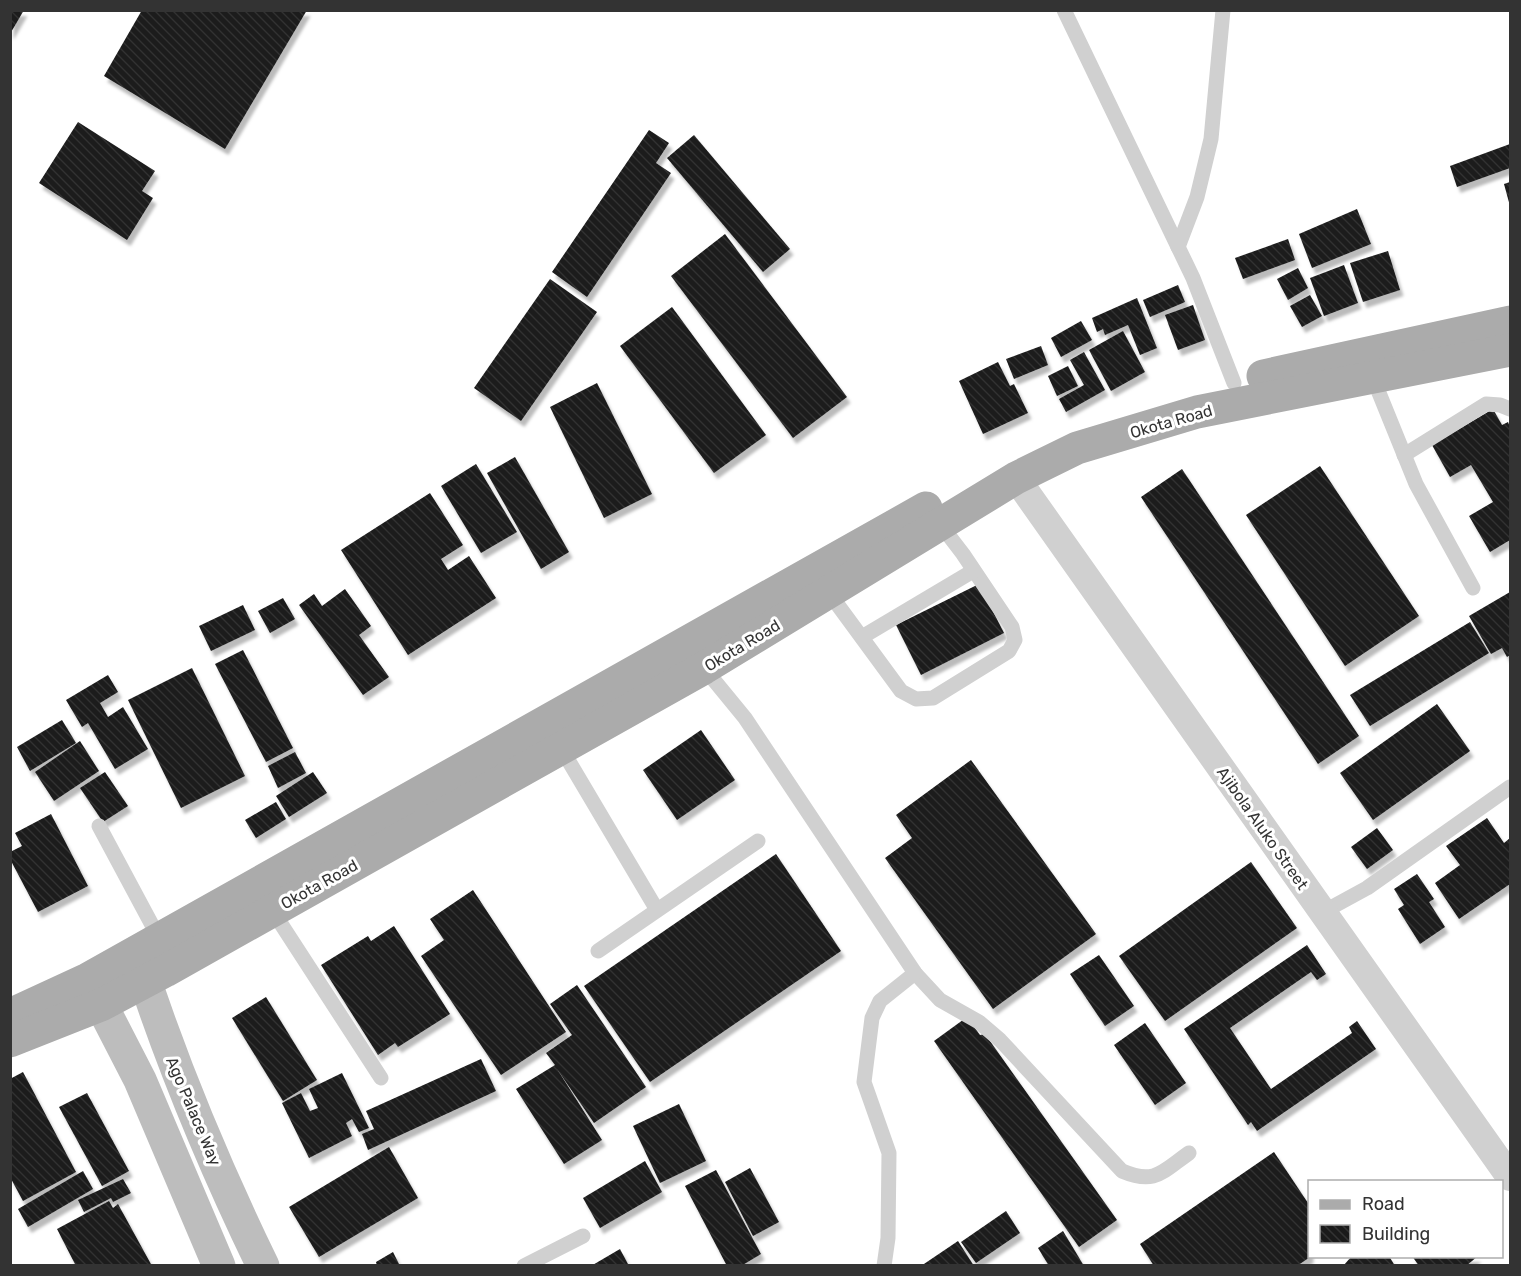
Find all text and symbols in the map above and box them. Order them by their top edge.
street label: Okota Road [1128,401,1214,442]
street label: Okota Road [701,615,783,675]
street label: Ajibola Aluko Street [1213,763,1312,893]
street label: Okota Road [278,856,361,913]
street label: Ago Palace Way [162,1054,225,1169]
legend [1308,1180,1503,1258]
text: Road [1362,1193,1405,1215]
text: Building [1362,1223,1430,1245]

